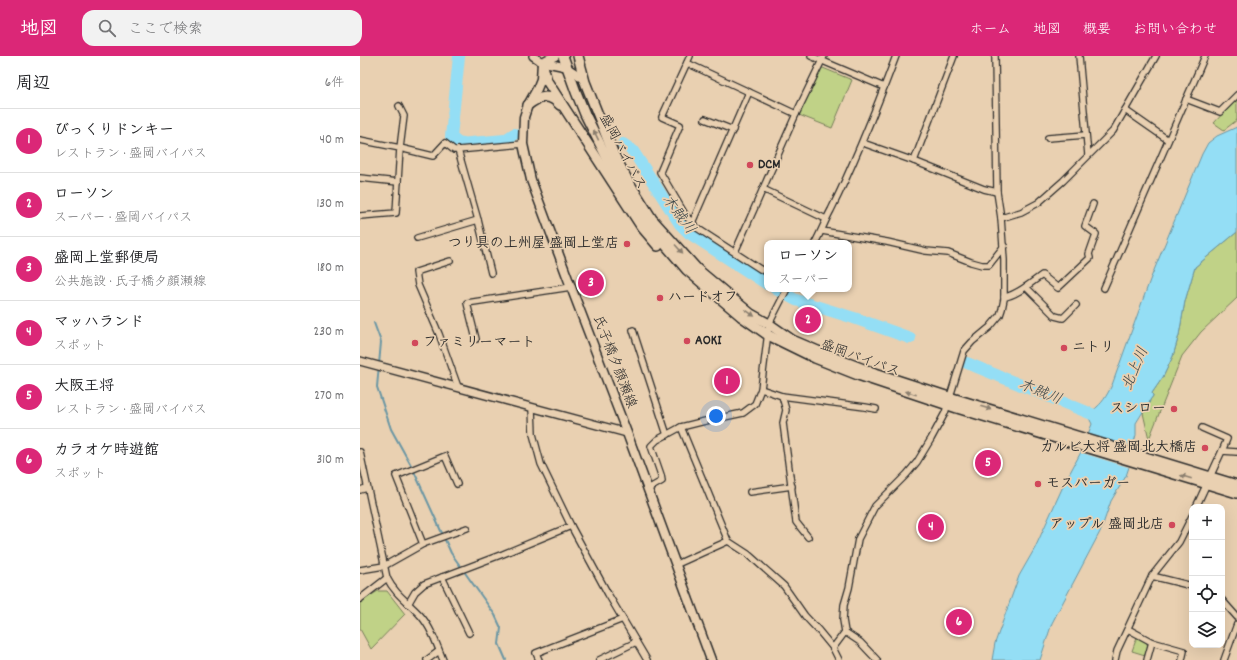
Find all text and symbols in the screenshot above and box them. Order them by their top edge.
search box [82,10,362,46]
text: 地図 [20,17,58,44]
icon: search [96,17,118,39]
text: ここで検索 [128,19,203,41]
text: ホーム [970,20,1011,40]
text: 地図 [1033,20,1061,40]
text: 概要 [1083,20,1111,40]
text: お問い合わせ [1133,20,1217,40]
text: 周辺 [16,73,50,97]
text: 6件 [325,74,344,93]
street label: 盛岡バイパス [594,110,650,194]
text: びっくりドンキー [54,120,174,142]
one-way arrow [593,129,599,141]
text: 1 [28,131,30,150]
text: 40 m [320,131,344,150]
text: レストラン · 盛岡バイパス [54,145,207,164]
place label: DCM [758,155,780,175]
marker: DCM [745,160,755,170]
text: ローソン [54,184,114,206]
water label: 木賊川 [656,190,700,240]
text: 2 [26,195,32,214]
text: 130 m [316,195,344,214]
text: スーパー · 盛岡バイパス [54,209,192,228]
place label: つり具の上州屋 盛岡上堂店 [448,234,619,254]
marker: つり具の上州屋 盛岡上堂店 [622,239,632,249]
popup [764,240,852,292]
one-way arrow [674,244,684,254]
text: ローソン [778,246,838,268]
text: 盛岡上堂郵便局 [54,248,159,270]
text: 3 [26,259,32,278]
text: 180 m [317,259,344,278]
pin: 3 [578,268,604,298]
text: スーパー [778,271,829,290]
text: 公共施設 · 氏子橋夕顔瀬線 [54,273,206,292]
place label: ハードオフ [668,288,738,308]
marker: ハードオフ [655,293,665,303]
pin: 2 [795,305,821,335]
one-way arrow [745,309,756,317]
text: マッハランド [54,312,144,334]
street label: 氏子橋夕顔瀬線 [587,313,641,411]
text: 4 [26,323,32,342]
text: 230 m [314,323,344,342]
place label: AOKI [695,331,722,351]
place label: ファミリーマート [423,333,536,353]
street label: 盛岡バイパス [817,335,903,383]
marker: AOKI [682,336,692,346]
text: スポット [54,337,106,356]
marker: ファミリーマート [410,338,420,348]
place label: ニトリ [1072,338,1114,358]
marker: ニトリ [1059,343,1069,353]
water label: 北上川 [1117,344,1155,394]
pin: 1 [714,366,740,396]
water label: 木賊川 [1015,374,1065,412]
text: 大阪王将 [54,376,114,398]
text: 5 [26,387,32,406]
text: 270 m [314,387,344,406]
one-way arrow [904,389,916,395]
place label: スシロー [1110,399,1166,419]
text: レストラン · 盛岡バイパス [54,401,207,420]
marker: スシロー [1169,404,1179,414]
one-way arrow [981,405,993,411]
your location [706,406,726,426]
place label: カルビ大将 盛岡北大橋店 [1040,438,1197,458]
text: カラオケ時遊館 [54,440,159,462]
marker: カルビ大将 盛岡北大橋店 [1200,443,1210,453]
pin: 5 [975,448,1001,478]
text: 6 [26,451,32,470]
text: 310 m [316,451,344,470]
text: スポット [54,465,106,484]
place label: モスバーガー [1046,474,1130,494]
one-way arrow [1180,474,1192,480]
marker: モスバーガー [1033,479,1043,489]
map controls [1189,504,1225,648]
button: + [1189,504,1225,540]
pin: 4 [918,512,944,542]
place label: アップル 盛岡北店 [1050,515,1164,535]
marker: アップル 盛岡北店 [1167,520,1177,530]
button: − [1189,540,1225,576]
button: locate [1189,576,1225,612]
pin: 6 [946,607,972,637]
button: layers [1189,612,1225,648]

